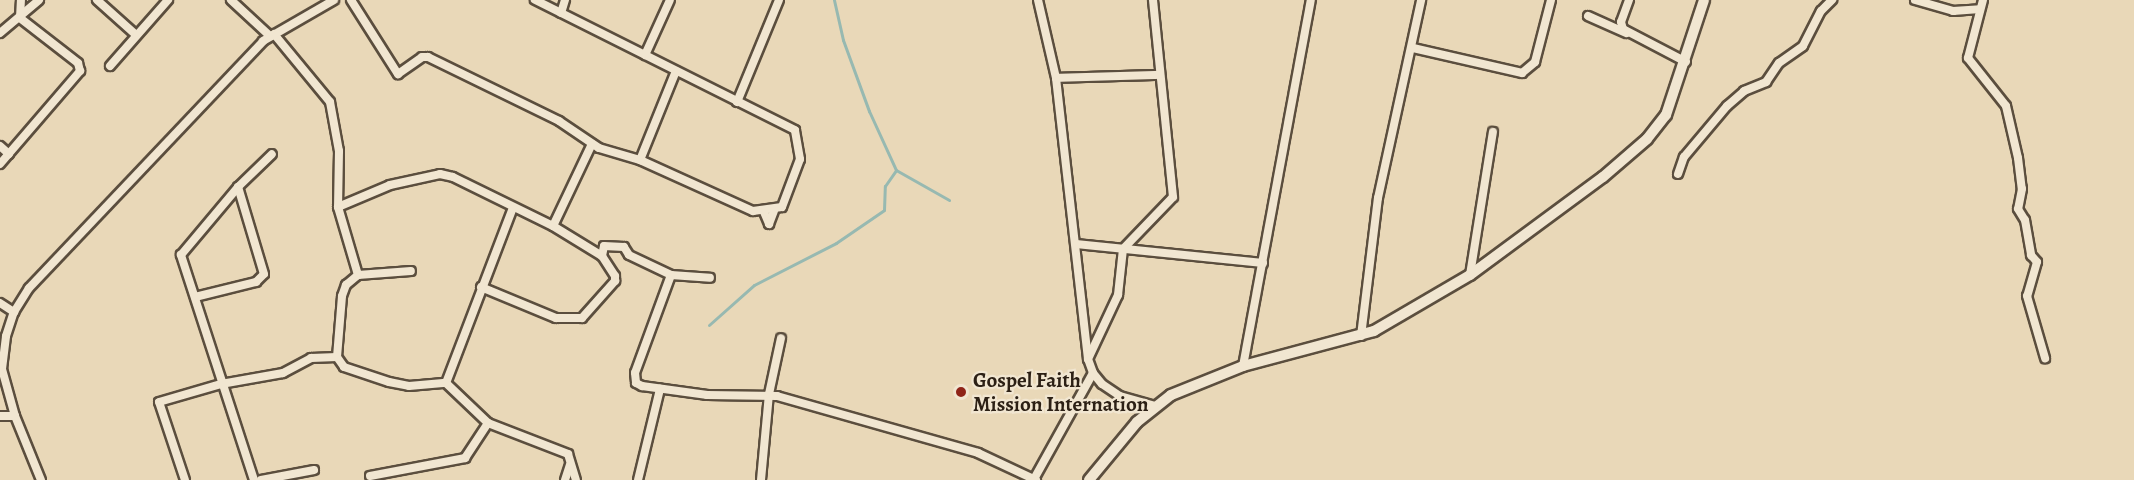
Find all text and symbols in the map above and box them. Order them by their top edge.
place label: Gospel Faith Mission Internation [973,367,1149,417]
marker: Gospel Faith Mission Internation [954,385,968,399]

